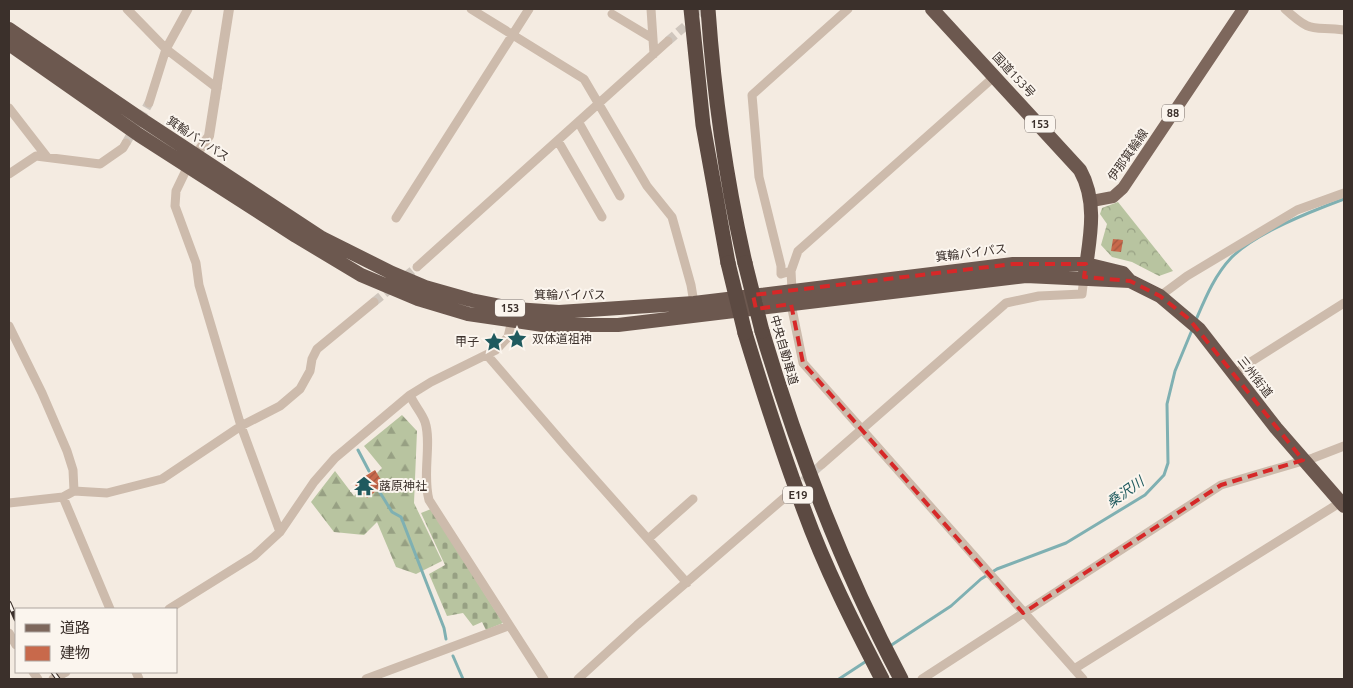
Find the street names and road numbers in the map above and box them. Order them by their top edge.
street label: 国道153号 [990,50,1038,100]
road number: 88 [1162,105,1184,122]
street label: 箕輪バイパス [165,114,232,164]
road number: 153 [1025,116,1055,132]
street label: 伊那箕輪線 [1105,126,1150,183]
street label: 箕輪バイパス [935,242,1007,263]
street label: 箕輪バイパス [534,288,606,301]
road number: 153 [495,300,525,316]
street label: 中央自動車道 [768,313,801,386]
street label: 三州街道 [1235,354,1275,400]
road number: E19 [783,486,813,504]

